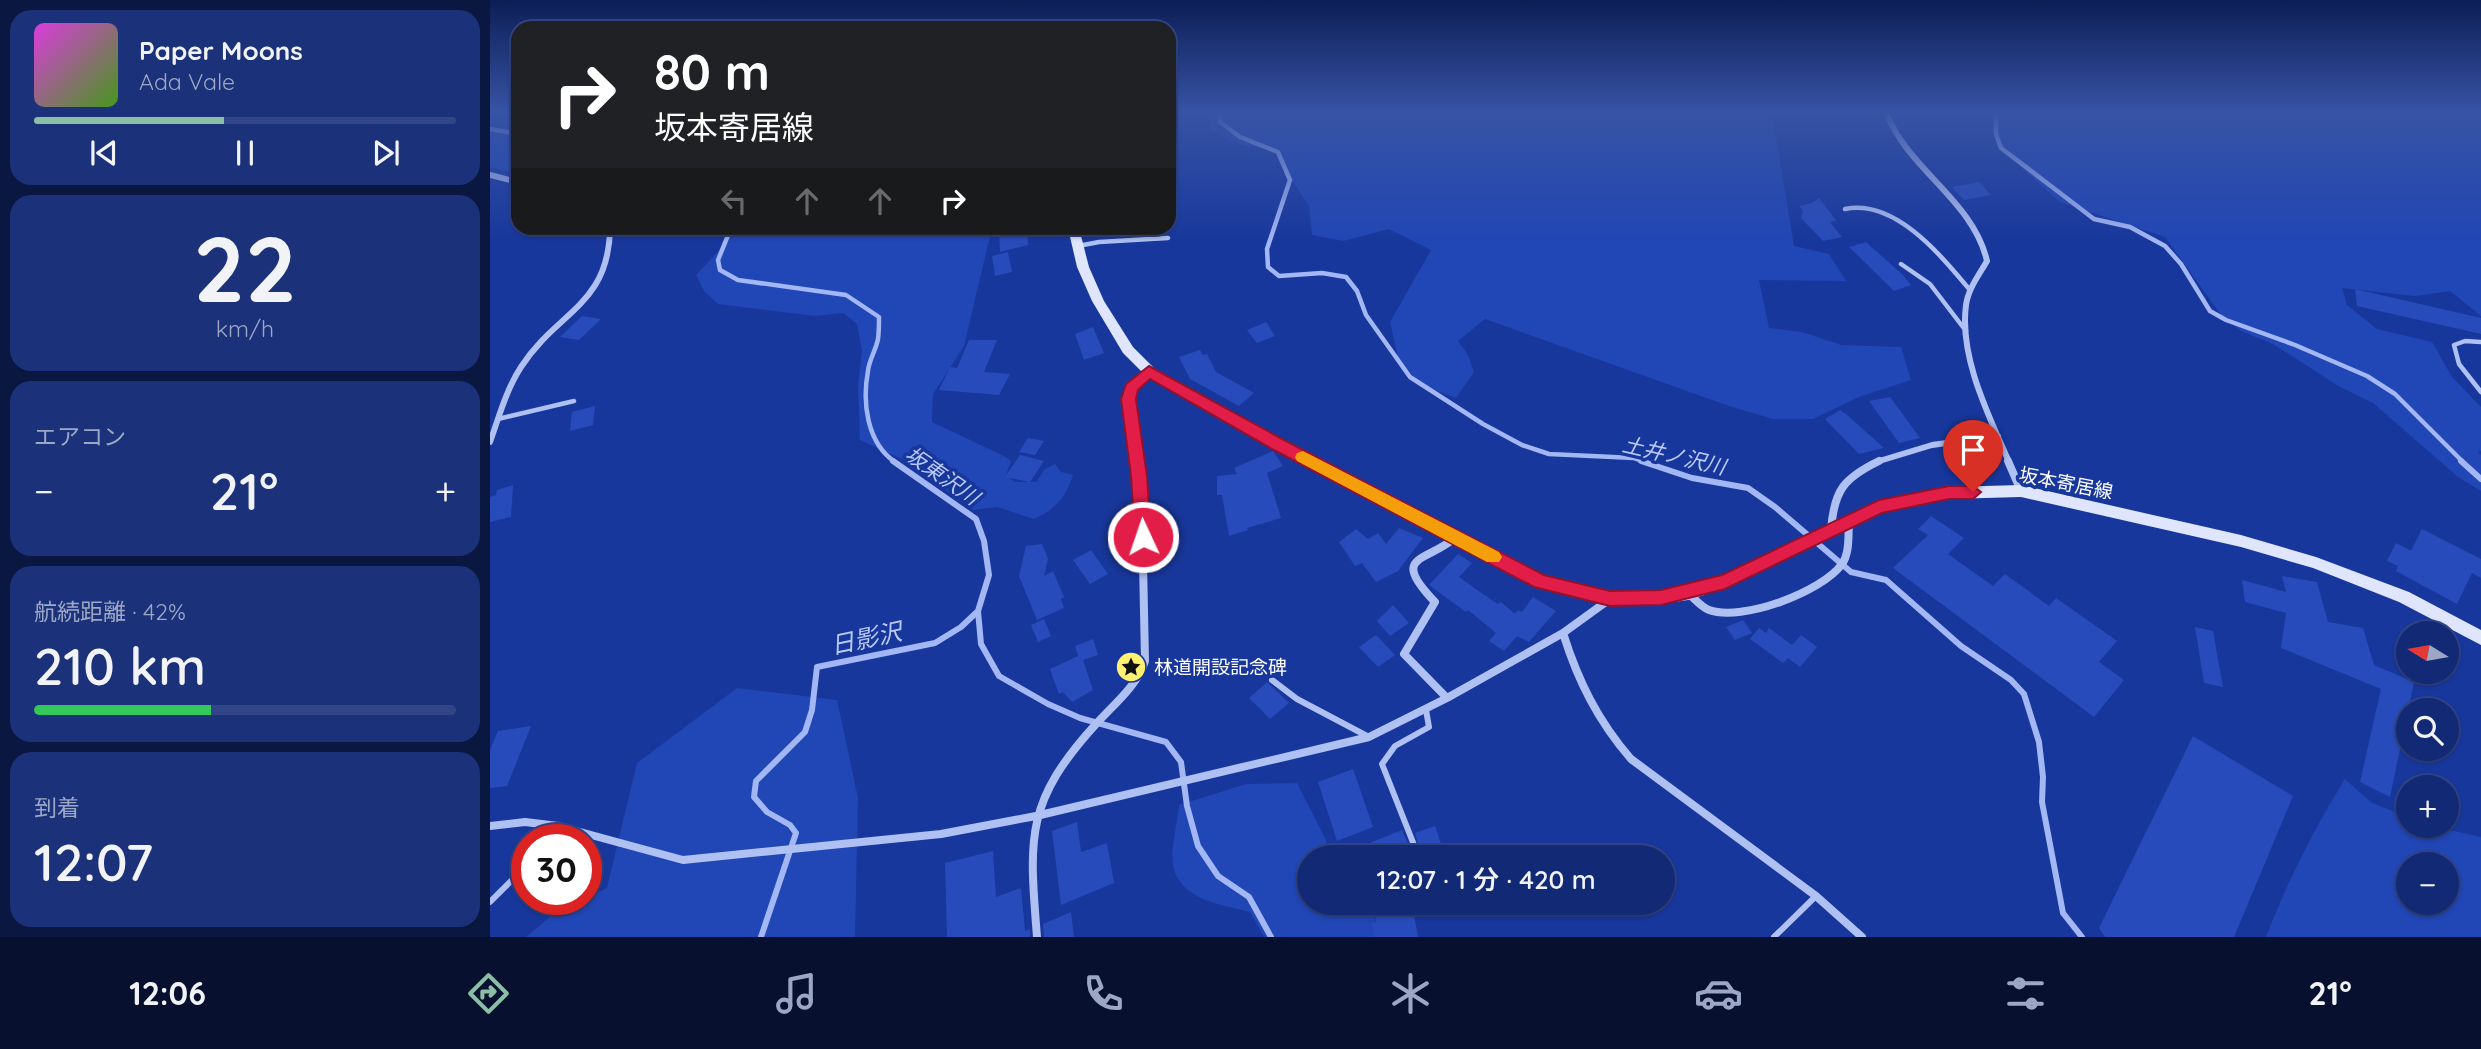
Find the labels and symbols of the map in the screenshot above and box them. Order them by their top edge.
pin [1943,420,2003,492]
water label: 土井ノ沢川 [1620,431,1730,480]
water label: 坂東沢川 [901,440,986,511]
street label: 坂本寄居線 [2017,462,2115,504]
position arrow [1106,500,1180,574]
water label: 日影沢 [827,615,907,660]
north arrow [2396,621,2459,684]
place icon: 林道開設記念碑 [1114,650,1148,684]
place label: 林道開設記念碑 [1154,655,1287,679]
speed limit sign: 30 [511,824,602,915]

